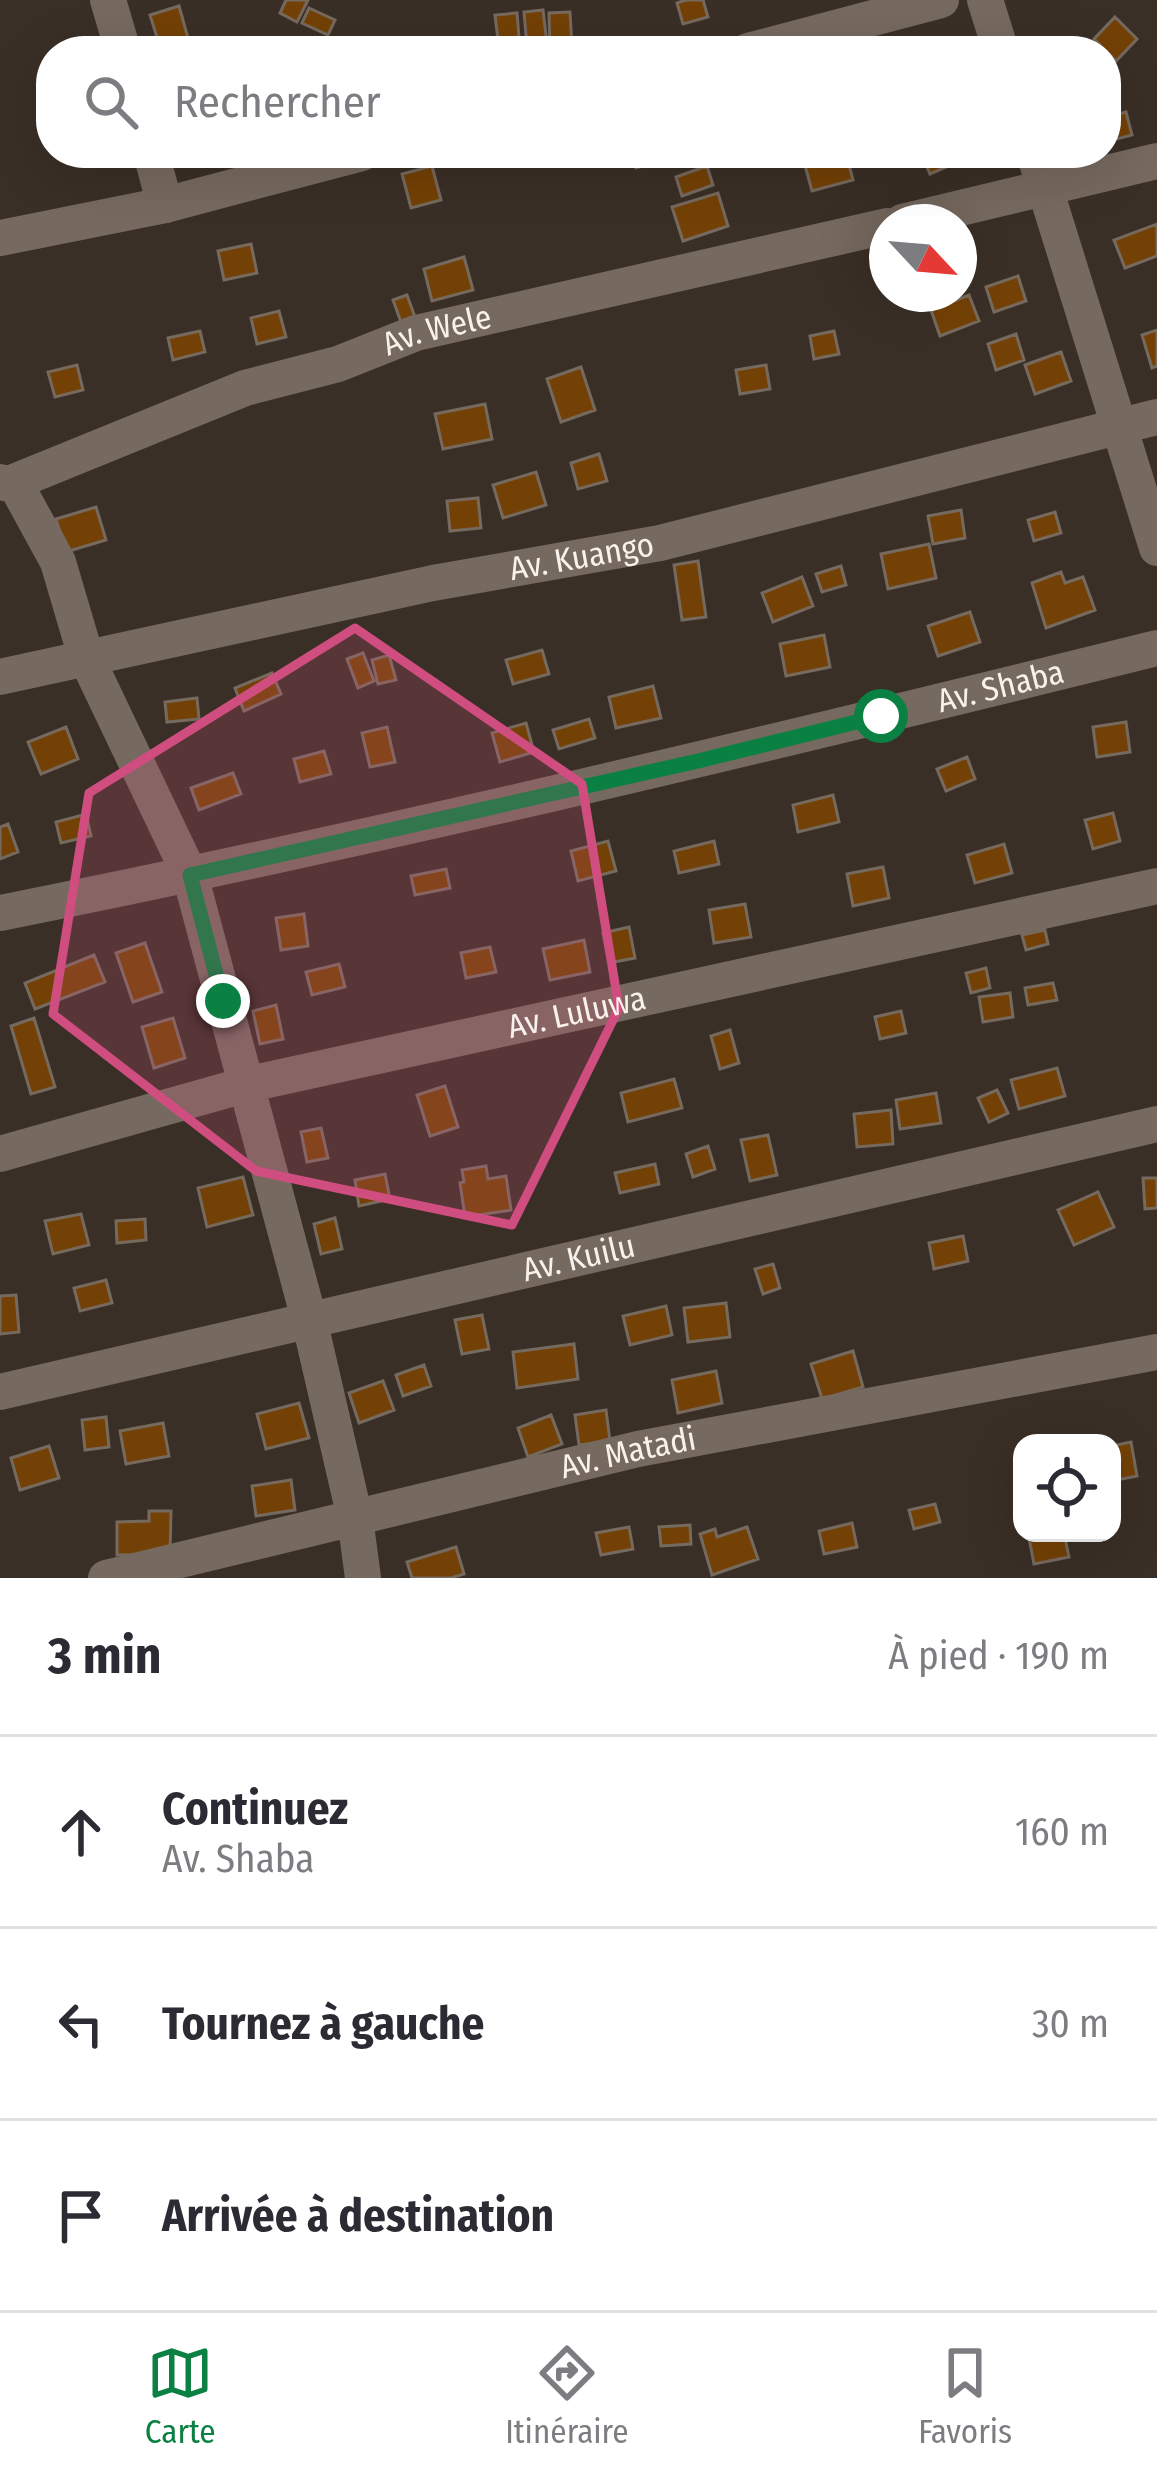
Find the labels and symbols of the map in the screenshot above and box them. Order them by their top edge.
north arrow [869,204,977,312]
street label: Av. Wele [377,297,495,364]
street label: Av. Kuango [506,524,657,589]
street label: Av. Shaba [933,652,1068,721]
route start [854,689,908,743]
route end [196,974,250,1028]
street label: Av. Luluwa [504,978,649,1047]
street label: Av. Kuilu [519,1226,639,1290]
street label: Av. Matadi [556,1419,699,1487]

